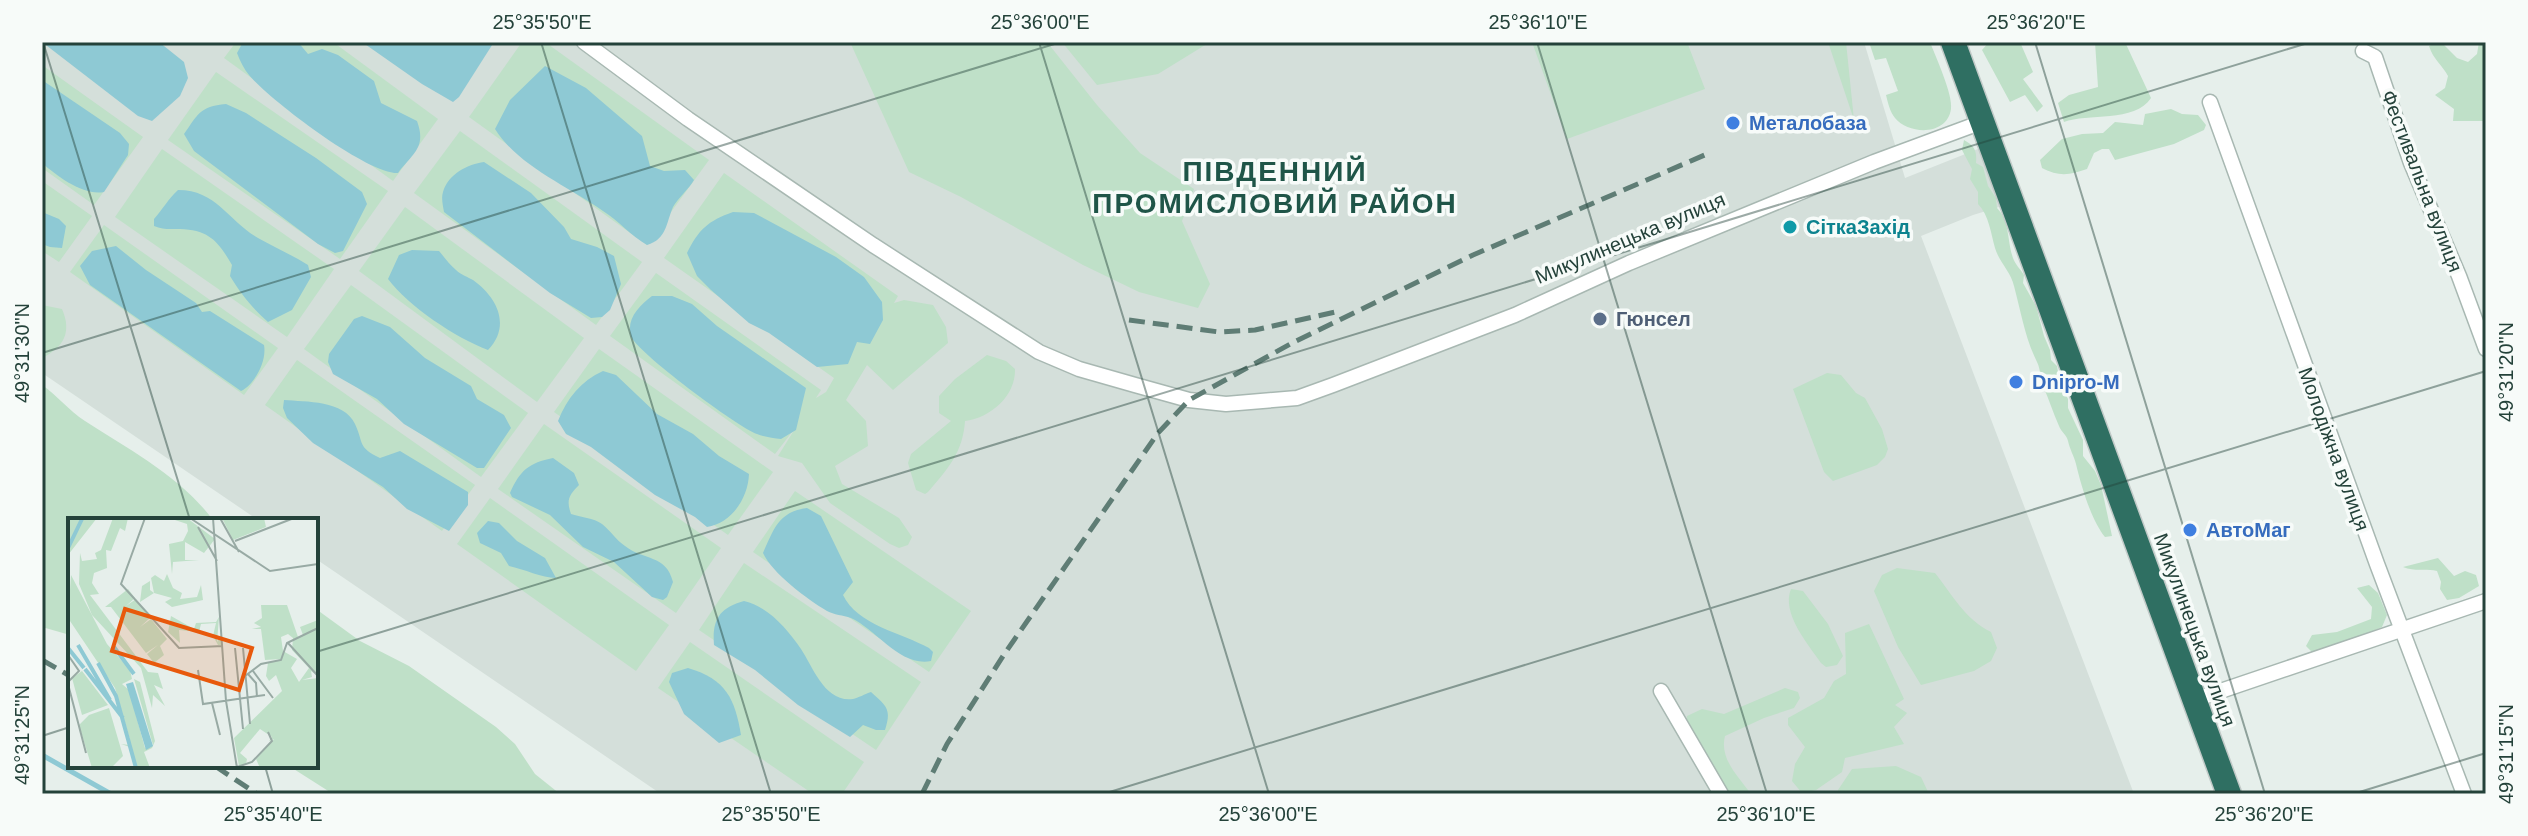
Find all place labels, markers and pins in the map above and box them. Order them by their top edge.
place label: Металобаза [1749,112,1867,134]
marker: Металобаза [1724,114,1742,132]
place label: СіткаЗахід [1806,216,1910,238]
marker: СіткаЗахід [1781,218,1799,236]
place label: Гюнсел [1616,308,1691,330]
marker: Гюнсел [1591,310,1609,328]
place label: Dnipro-M [2032,371,2120,393]
marker: Dnipro-M [2007,373,2025,391]
place label: АвтоМаг [2206,519,2291,541]
marker: АвтоМаг [2181,521,2199,539]

